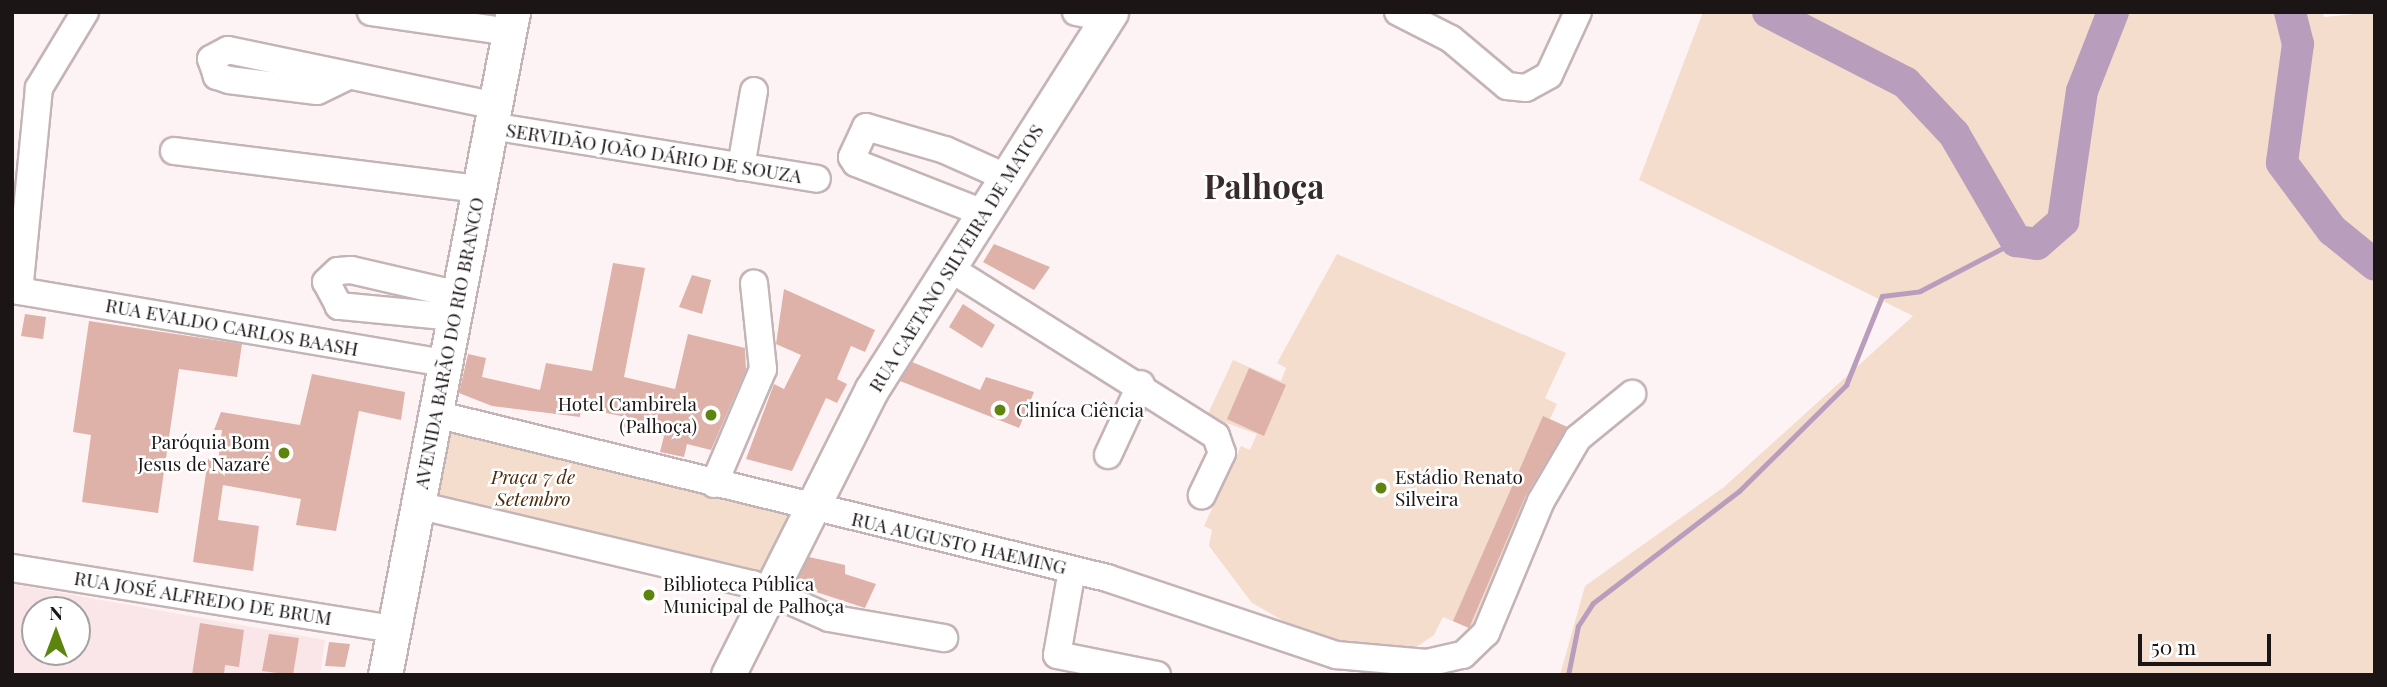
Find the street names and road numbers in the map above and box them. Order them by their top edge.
street label: SERVIDÃO JOÃO DÁRIO DE SOUZA [504,118,804,188]
street label: RUA CAETANO SILVEIRA DE MATOS [864,120,1048,396]
street label: AVENIDA BARÃO DO RIO BRANCO [410,195,488,491]
street label: RUA EVALDO CARLOS BAASH [104,294,360,360]
street label: RUA AUGUSTO HAEMING [849,507,1069,579]
street label: RUA JOSÉ ALFREDO DE BRUM [72,566,334,630]

